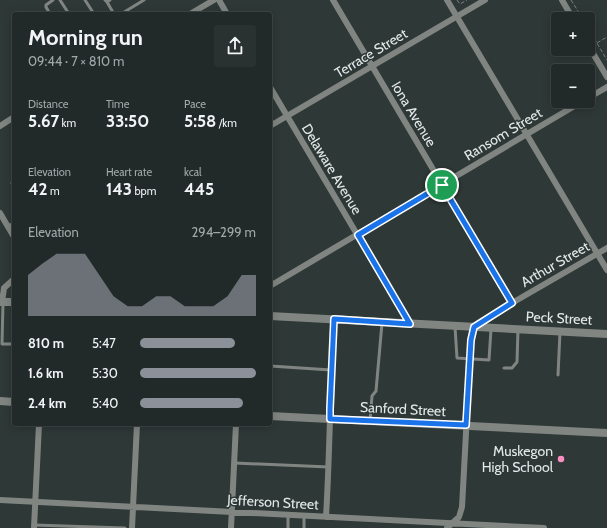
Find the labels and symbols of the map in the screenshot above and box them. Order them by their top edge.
street label: Terrace Street [331,24,411,82]
street label: Iona Avenue [387,78,441,150]
street label: Ransom Street [461,104,546,164]
street label: Delaware Avenue [298,120,366,218]
pin [425,168,459,202]
street label: Arthur Street [517,237,593,291]
street label: Peck Street [525,307,593,329]
street label: Sanford Street [360,398,447,420]
place label: Muskegon High School [482,442,554,476]
marker: Muskegon High School [556,454,566,464]
street label: Jefferson Street [226,491,320,513]

